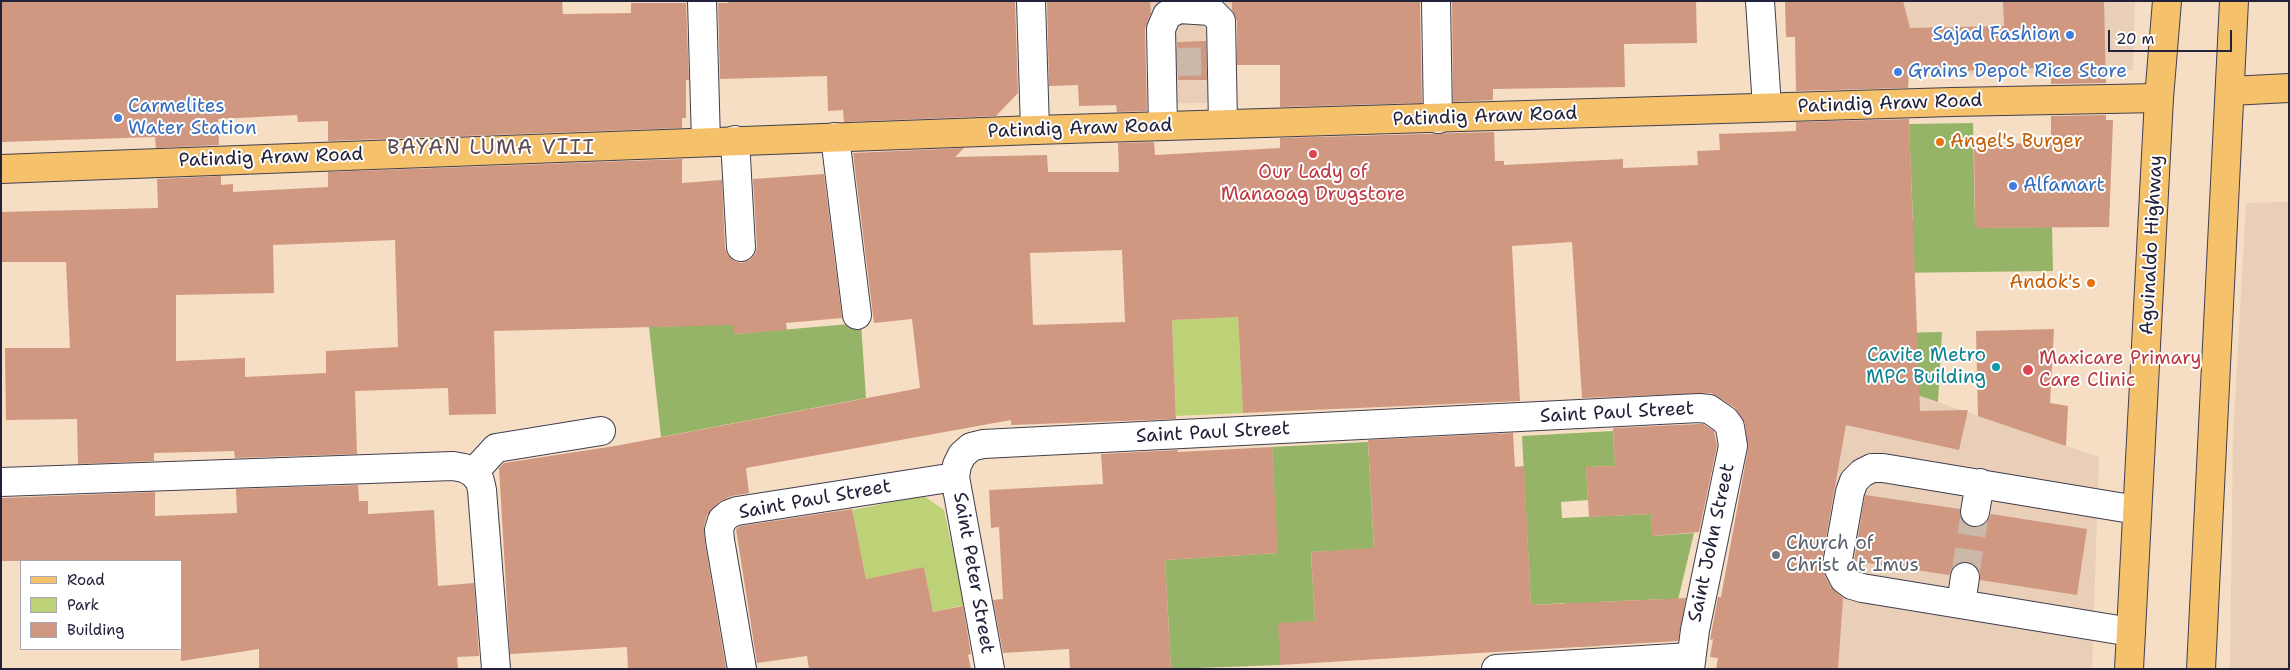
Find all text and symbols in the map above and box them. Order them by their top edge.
scale bar [2110,20,2234,52]
place label: Sajad Fashion [1932,24,2060,46]
marker: Sajad Fashion [2064,29,2076,41]
text: 20 m [2116,29,2155,49]
place label: Grains Depot Rice Store [1908,61,2127,83]
marker: Grains Depot Rice Store [1892,66,1904,78]
street label: Patindig Araw Road [1797,89,1983,119]
place label: Carmelites Water Station [128,96,257,140]
street label: Patindig Araw Road [1392,102,1578,132]
marker: Carmelites Water Station [112,112,124,124]
street label: Patindig Araw Road [987,114,1173,144]
place label: Angel's Burger [1950,131,2083,153]
district label: BAYAN LUMA VIII [385,136,597,162]
marker: Angel's Burger [1934,136,1946,148]
street label: Patindig Araw Road [178,143,364,173]
marker: Our Lady of Manaoag Drugstore [1307,148,1319,160]
street label: Aguinaldo Highway [2136,154,2168,336]
place label: Our Lady of Manaoag Drugstore [1221,162,1405,206]
place label: Alfamart [2023,175,2105,197]
marker: Alfamart [2007,180,2019,192]
place label: Andok's [2009,272,2081,294]
marker: Andok's [2085,277,2097,289]
place label: Cavite Metro MPC Building [1866,345,1986,389]
place label: Maxicare Primary Care Clinic [2039,348,2201,392]
marker: Cavite Metro MPC Building [1990,361,2002,373]
marker: Maxicare Primary Care Clinic [2021,363,2035,377]
street label: Saint Paul Street [1539,398,1695,428]
street label: Saint Paul Street [1135,418,1291,448]
street label: Saint John Street [1684,462,1740,624]
street label: Saint Paul Street [737,475,893,525]
street label: Saint Peter Street [948,490,998,656]
place label: Church of Christ at Imus [1786,533,1919,577]
marker: Church of Christ at Imus [1770,549,1782,561]
legend [20,560,182,650]
text: Road [67,570,105,590]
text: Park [67,595,99,615]
text: Building [67,620,124,640]

